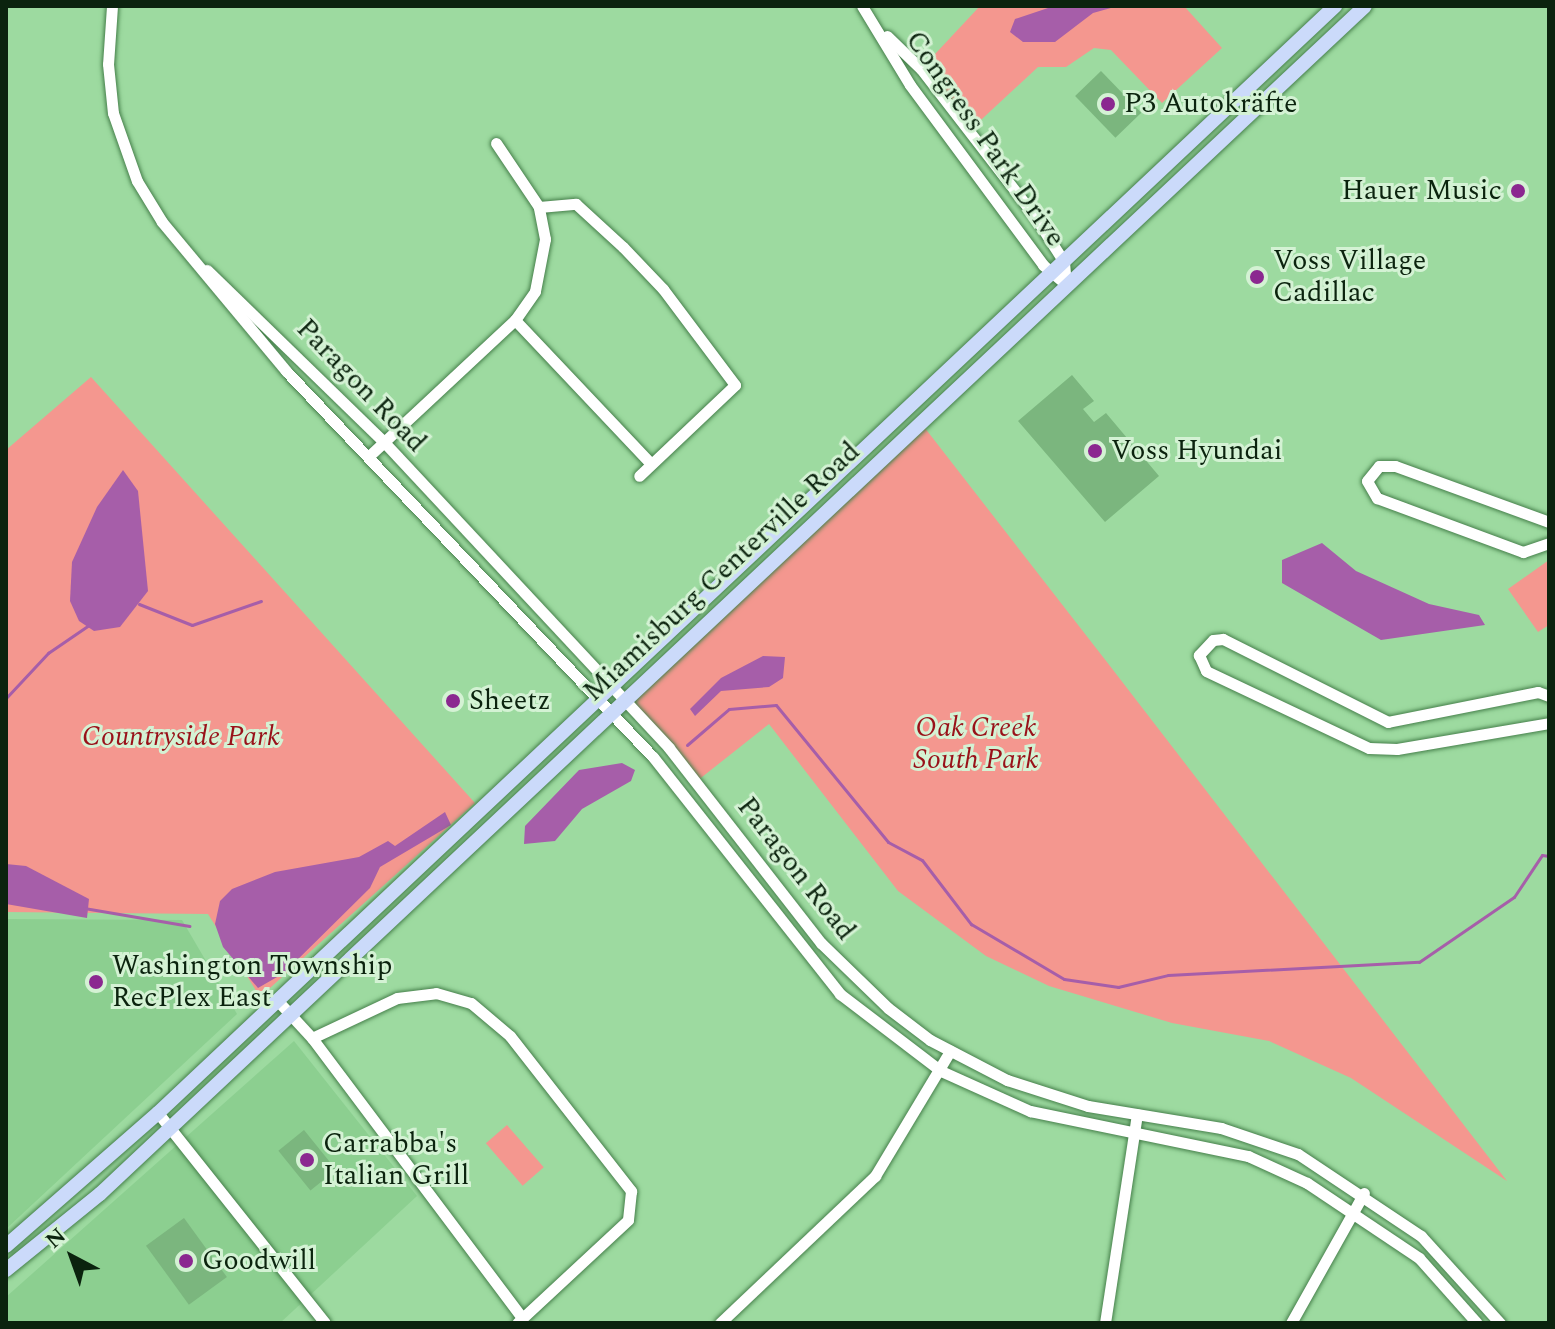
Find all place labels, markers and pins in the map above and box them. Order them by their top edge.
place label: P3 Autokräfte [1124,87,1298,121]
marker: P3 Autokräfte [1099,95,1117,113]
place label: Hauer Music [1341,174,1502,208]
marker: Hauer Music [1509,182,1527,200]
place label: Voss Village Cadillac [1273,244,1426,310]
marker: Voss Village Cadillac [1248,268,1266,286]
place label: Voss Hyundai [1111,434,1283,468]
marker: Voss Hyundai [1086,442,1104,460]
place label: Sheetz [469,684,551,718]
marker: Sheetz [444,692,462,710]
place label: Washington Township RecPlex East [112,949,392,1015]
marker: Washington Township RecPlex East [87,973,105,991]
place label: Carrabba's Italian Grill [323,1127,469,1193]
marker: Carrabba's Italian Grill [298,1151,316,1169]
place label: Goodwill [202,1244,316,1278]
marker: Goodwill [177,1252,195,1270]

